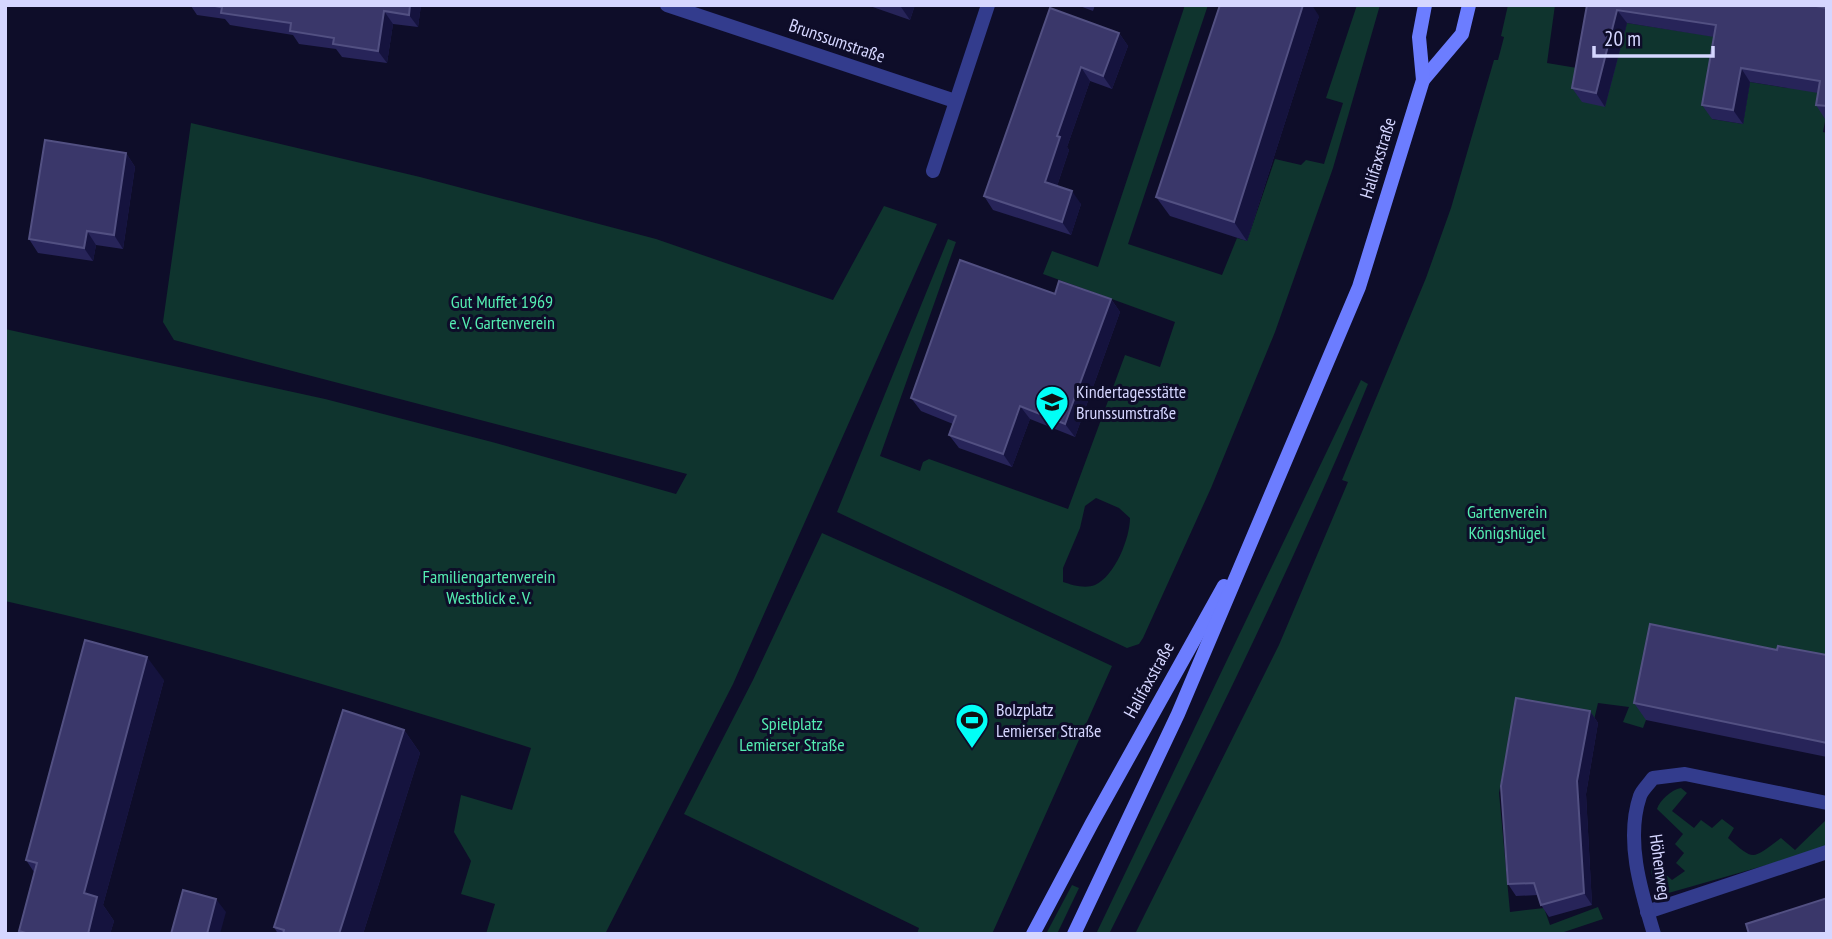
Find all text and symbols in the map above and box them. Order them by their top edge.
street label: Brunssumstraße [786,13,888,68]
scale bar [1594,14,1713,58]
text: 20 m [1604,25,1641,52]
street label: Halifaxstraße [1354,115,1401,201]
park label: Gut Muffet 1969 e. V. Gartenverein [449,290,555,334]
place label: Kindertagesstätte Brunssumstraße [1076,380,1186,424]
school or university icon: Kindertagesstätte Brunssumstraße [1033,383,1071,432]
park label: Gartenverein Königshügel [1467,500,1547,544]
park label: Familiengartenverein Westblick e. V. [423,565,555,609]
street label: Halifaxstraße [1118,638,1179,722]
place label: Bolzplatz Lemierser Straße [996,698,1101,742]
sports icon: Bolzplatz Lemierser Straße [953,701,991,750]
park label: Spielplatz Lemierser Straße [739,712,845,756]
street label: Höhenweg [1644,833,1676,901]

